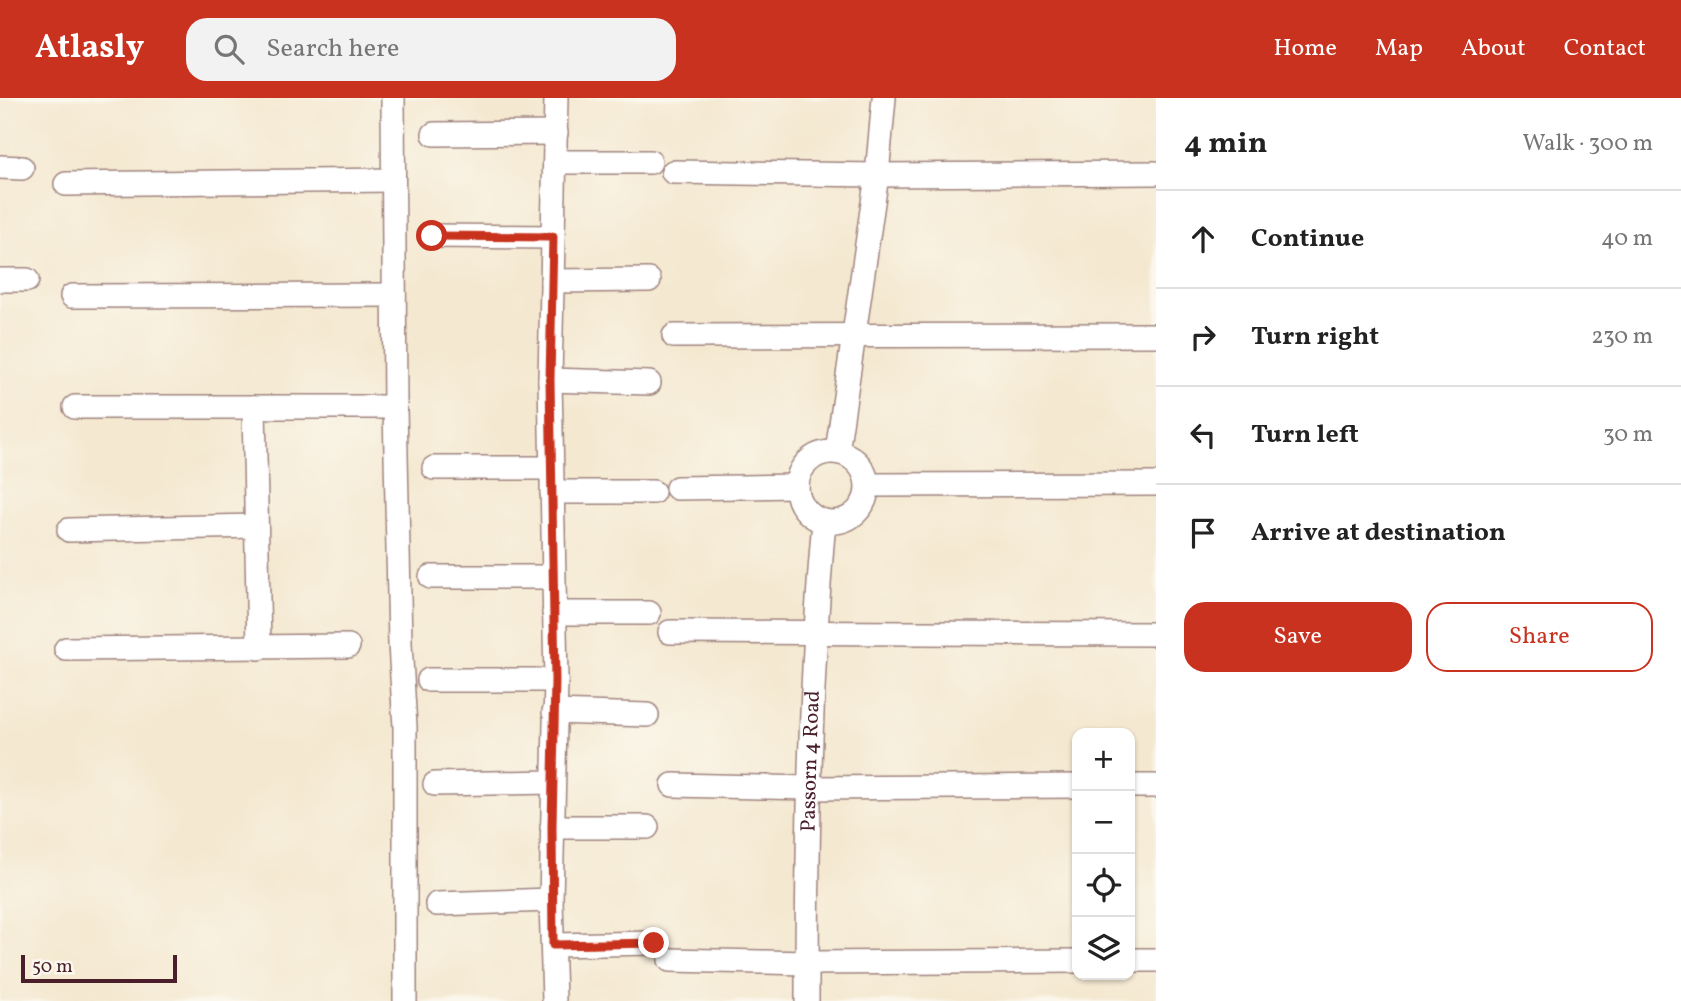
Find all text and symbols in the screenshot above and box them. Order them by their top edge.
search box [186,18,676,81]
text: Atlasly [35,26,144,72]
icon: search [210,30,248,68]
text: Search here [266,31,399,67]
text: Home [1273,32,1337,66]
text: Map [1375,32,1423,66]
text: About [1461,32,1526,66]
text: Contact [1564,32,1646,66]
text: 4 min [1184,123,1268,165]
text: Walk · 300 m [1523,128,1653,160]
route start [416,220,447,251]
icon: ahead [1184,220,1222,258]
text: Continue [1251,221,1364,257]
text: 40 m [1601,223,1653,255]
icon: right [1184,318,1222,356]
text: Turn right [1251,319,1379,355]
text: 230 m [1591,321,1653,353]
icon: left [1184,416,1222,454]
text: Turn left [1251,417,1359,453]
text: 30 m [1603,419,1653,451]
icon: arrive [1184,514,1222,552]
text: Arrive at destination [1251,515,1506,551]
button: Save [1184,602,1412,672]
button: Share [1426,602,1653,672]
street label: Passorn 4 Road [794,690,827,832]
map controls [1072,728,1135,980]
button: + [1072,728,1135,791]
button: − [1072,791,1135,854]
button: locate [1072,854,1135,917]
button: layers [1072,917,1135,980]
route end [638,927,669,958]
scale bar [21,952,177,984]
text: 50 m [32,954,73,980]

